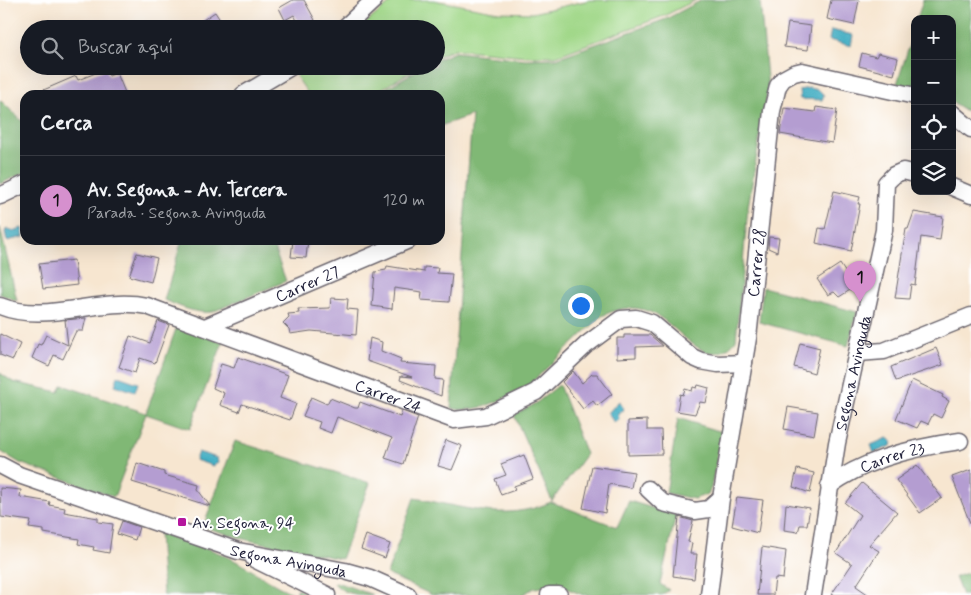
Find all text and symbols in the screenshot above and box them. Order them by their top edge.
map controls [911,15,956,195]
button: + [911,15,956,60]
search box [20,20,445,75]
icon: search [38,34,66,62]
text: Buscar aquí [78,35,173,60]
button: − [911,60,956,105]
button: locate [911,105,956,150]
text: Cerca [40,109,93,137]
button: layers [911,150,956,195]
text: Av. Segona - Av. Tercera [87,178,287,203]
text: 1 [52,190,60,211]
text: 120 m [383,190,425,211]
text: Parada · Segona Avinguda [87,203,267,224]
street label: Carrer 28 [743,228,772,298]
pin: 1 [844,261,876,302]
street label: Carrer 27 [272,262,343,308]
your location [568,293,594,319]
street label: Segona Avinguda [831,313,877,433]
street label: Carrer 24 [352,375,424,419]
street label: Carrer 23 [857,438,927,478]
place label: Av. Segona, 94 [192,513,295,535]
marker: Av. Segona, 94 [176,516,188,528]
street label: Segona Avinguda [227,540,349,583]

